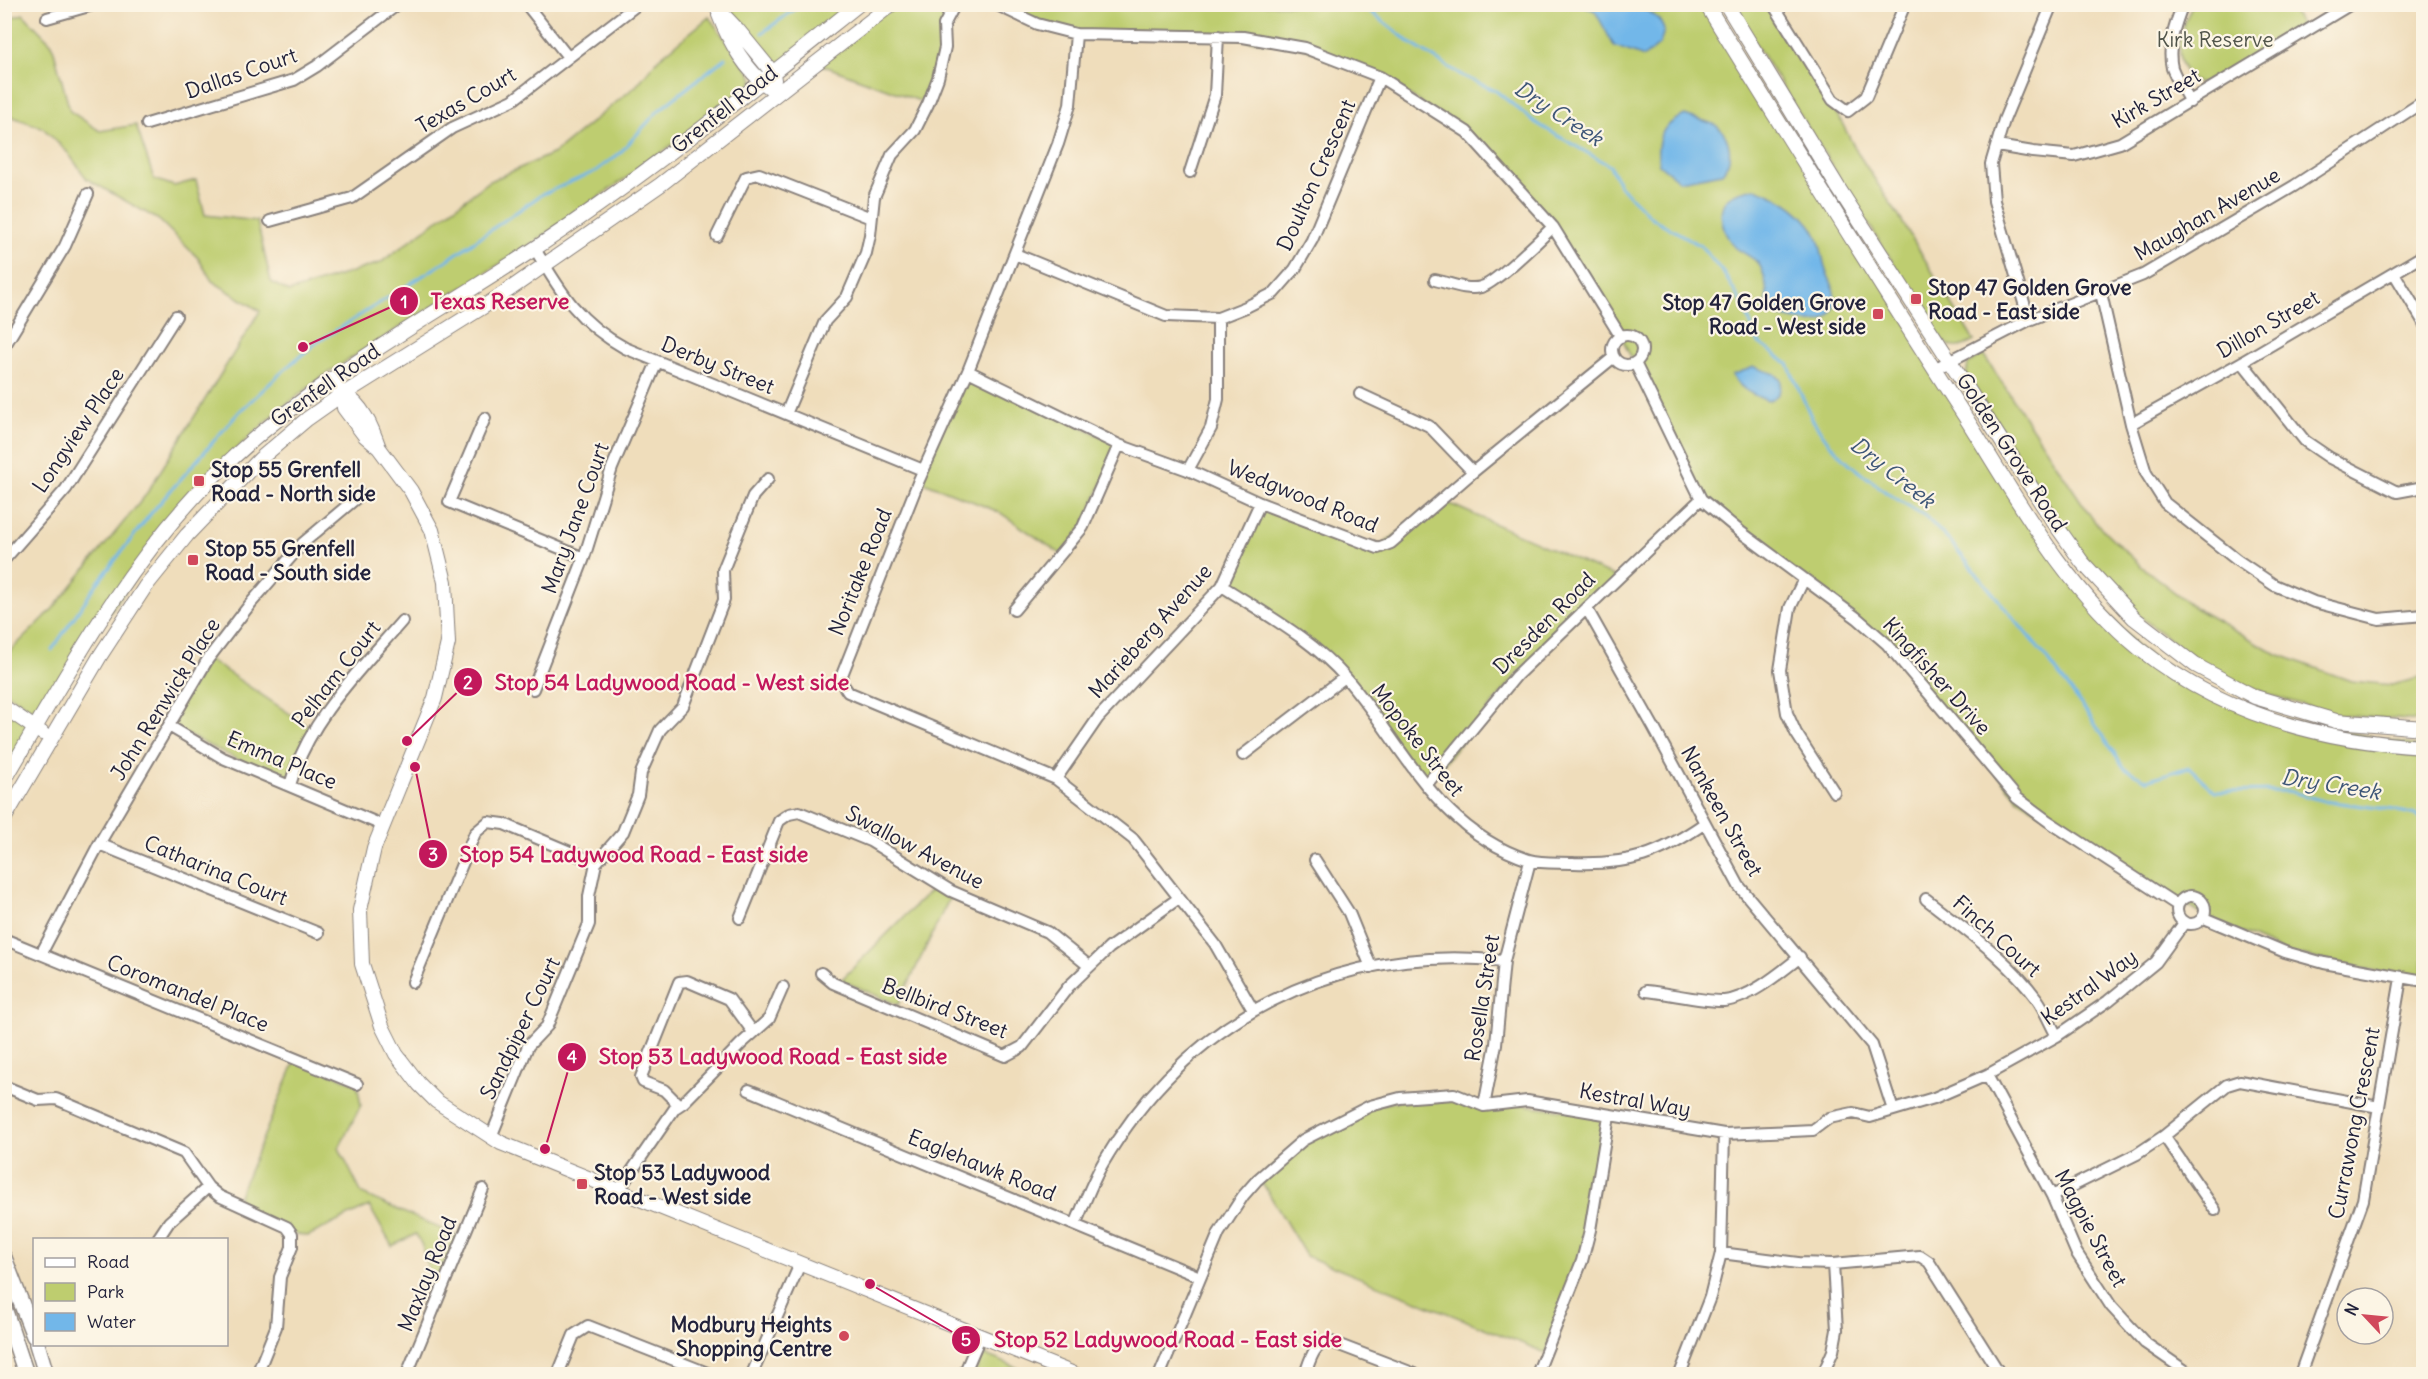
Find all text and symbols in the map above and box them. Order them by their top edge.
park label: Kirk Reserve [2156,26,2274,53]
street label: Dallas Court [182,41,300,105]
street label: Grenfell Road [665,59,783,159]
street label: Texas Court [411,61,521,139]
street label: Kirk Street [2107,62,2205,134]
water label: Dry Creek [1509,74,1610,153]
street label: Doulton Crescent [1271,95,1361,255]
street label: Maughan Avenue [2129,161,2285,267]
place label: Stop 47 Golden Grove Road - East side [1928,274,2132,325]
callout: Texas Reserve [389,281,582,321]
street label: Dillon Street [2212,284,2324,364]
text: Texas Reserve [431,287,570,315]
place label: Stop 47 Golden Grove Road - West side [1662,289,1866,340]
text: 1 [400,290,408,313]
marker: Stop 47 Golden Grove Road - East side [1909,292,1923,306]
marker: Stop 47 Golden Grove Road - West side [1871,307,1885,321]
street label: Derby Street [658,330,778,400]
street label: Grenfell Road [265,337,385,433]
street label: Longview Place [26,362,130,498]
street label: Golden Grove Road [1951,368,2073,536]
water label: Dry Creek [1845,430,1942,515]
street label: Mary Jane Court [535,439,615,597]
street label: Wedgwood Road [1224,453,1382,539]
place label: Stop 55 Grenfell Road - North side [211,456,376,507]
marker: Stop 55 Grenfell Road - North side [192,474,206,488]
street label: Noritake Road [822,505,898,639]
place label: Stop 55 Grenfell Road - South side [205,535,371,586]
marker: Stop 55 Grenfell Road - South side [186,553,200,567]
street label: Marieberg Avenue [1082,558,1218,704]
street label: Dresden Road [1487,566,1601,680]
street label: Kingfisher Drive [1877,611,1997,741]
street label: John Renwick Place [104,613,226,785]
street label: Pelham Court [286,615,386,733]
callout: Stop 54 Ladywood Road - West side [453,662,861,702]
text: Stop 54 Ladywood Road - West side [495,668,850,696]
text: 2 [463,671,473,694]
street label: Mopoke Street [1366,678,1470,802]
street label: Emma Place [223,725,341,795]
street label: Nankeen Street [1675,741,1769,881]
water label: Dry Creek [2279,762,2384,806]
street label: Swallow Avenue [841,799,989,895]
street label: Catharina Court [140,829,292,911]
callout: Stop 54 Ladywood Road - East side [418,834,820,874]
text: Stop 54 Ladywood Road - East side [460,840,809,868]
text: 3 [428,843,438,866]
street label: Finch Court [1947,889,2047,983]
street label: Rosella Street [1459,933,1505,1063]
street label: Kestral Way [2035,943,2143,1031]
street label: Coromandel Place [103,948,273,1038]
street label: Sandpiper Court [474,952,566,1104]
street label: Bellbird Street [878,972,1012,1044]
street label: Currawong Crescent [2322,1025,2386,1221]
callout: Stop 53 Ladywood Road - East side [557,1037,959,1077]
text: Stop 53 Ladywood Road - East side [599,1042,947,1070]
text: 4 [567,1045,578,1068]
street label: Kestral Way [1577,1077,1693,1123]
street label: Eaglehawk Road [904,1123,1060,1207]
place label: Stop 53 Ladywood Road - West side [594,1159,771,1210]
street label: Magpie Street [2049,1164,2133,1292]
marker: Stop 53 Ladywood Road - West side [575,1177,589,1191]
street label: Maxlay Road [392,1212,462,1336]
legend [33,1238,228,1346]
text: Road [87,1250,130,1273]
text: Park [87,1280,124,1303]
north arrow [2335,1286,2395,1346]
text: N [2340,1300,2363,1319]
text: Water [87,1310,137,1333]
place label: Modbury Heights Shopping Centre [670,1311,832,1362]
callout: Stop 52 Ladywood Road - East side [951,1320,1354,1360]
text: Stop 52 Ladywood Road - East side [994,1325,1342,1353]
text: 5 [961,1328,971,1351]
marker: Modbury Heights Shopping Centre [837,1329,851,1343]

